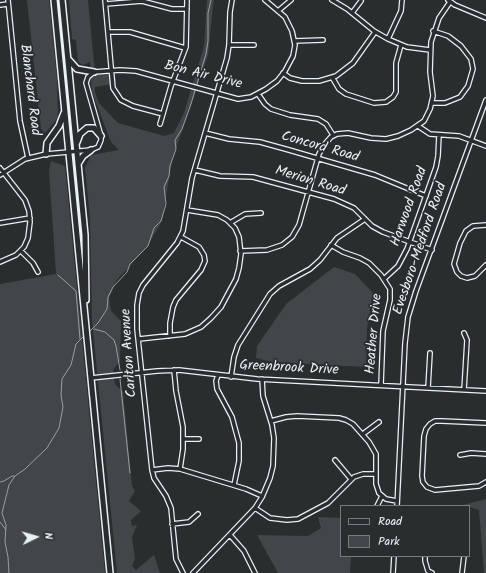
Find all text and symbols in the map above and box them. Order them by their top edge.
street label: Blanchard Road [15,43,43,137]
street label: Bon Air Drive [162,58,244,94]
street label: Concord Road [279,129,361,167]
street label: Merion Road [273,163,347,201]
street label: Harwood Road [388,165,432,249]
street label: Evesboro-Medford Road [390,181,452,317]
street label: Heather Drive [363,293,387,375]
street label: Carlton Avenue [119,308,141,398]
street label: Greenbrook Drive [239,358,339,380]
legend [340,505,470,557]
text: Road [378,512,402,531]
north arrow [16,517,56,557]
text: N [39,532,57,540]
text: Park [378,532,400,551]

